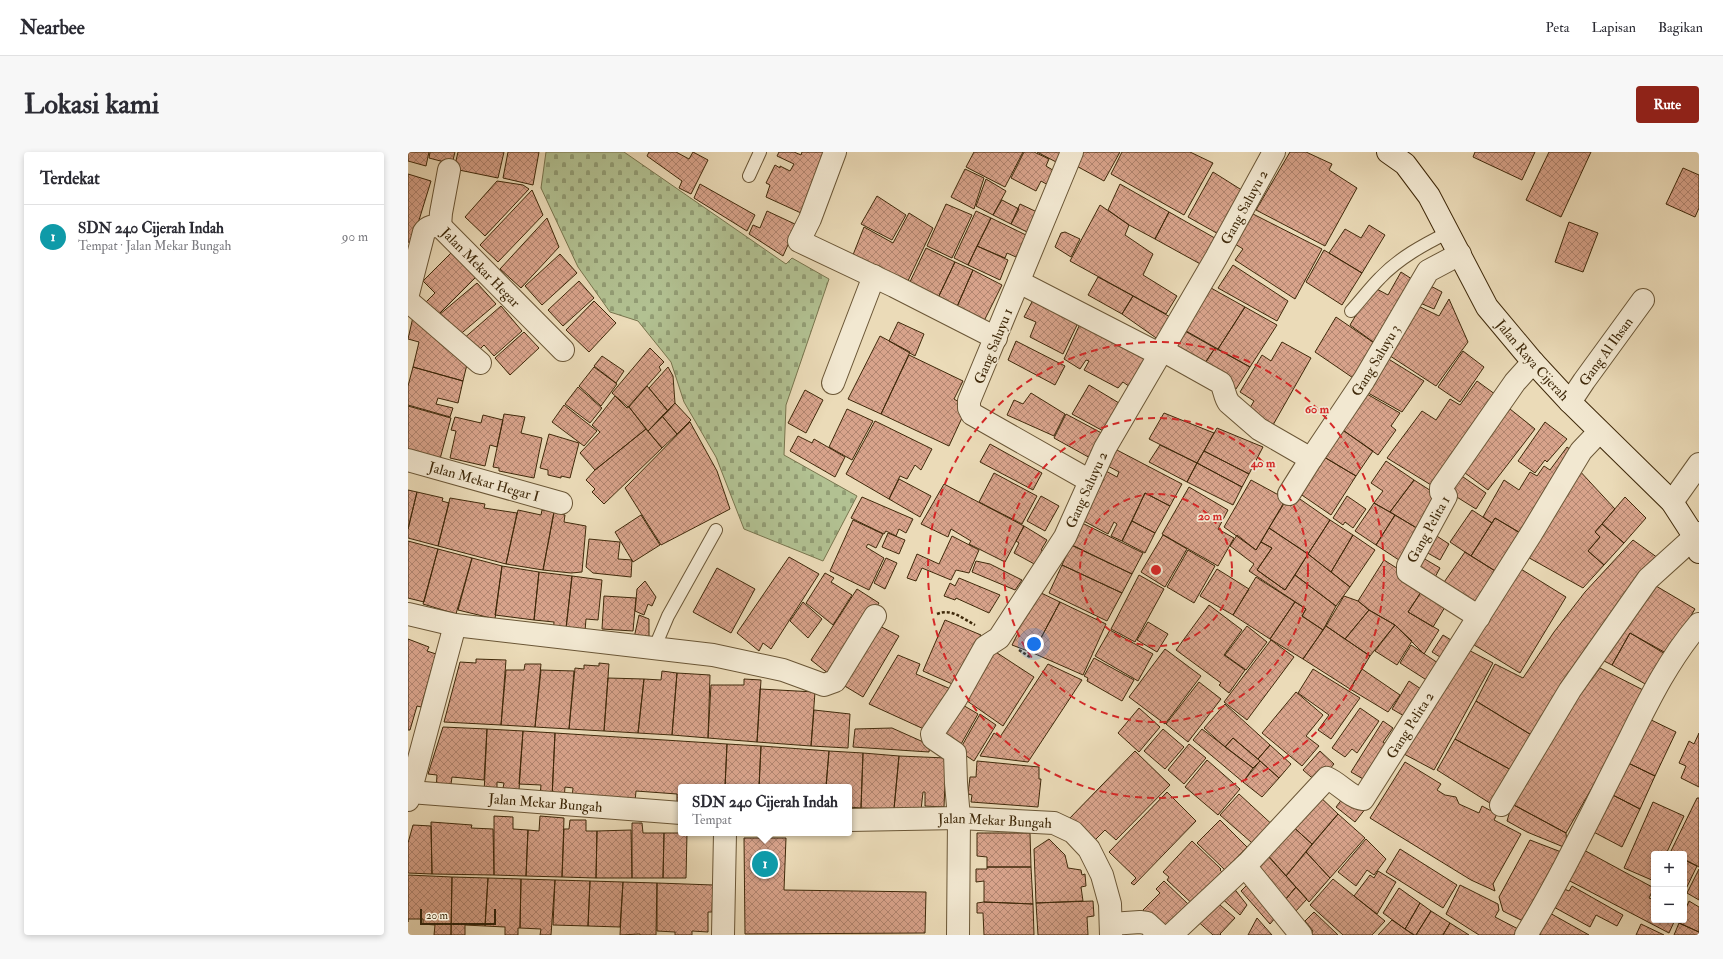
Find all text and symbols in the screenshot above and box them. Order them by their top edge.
text: Nearbee [20,16,85,40]
text: Peta [1546,19,1569,36]
text: Lapisan [1591,19,1636,36]
text: Bagikan [1658,19,1703,36]
button: Rute [1636,86,1699,123]
text: Lokasi kami [24,87,159,122]
street label: Gang Saluyu 2 [1217,167,1272,247]
text: Terdekat [40,168,100,189]
text: SDN 240 Cijerah Indah [78,219,224,238]
street label: Jalan Mekar Hegar [437,223,524,312]
text: 1 [51,229,55,245]
text: 90 m [342,229,368,245]
text: Tempat · Jalan Mekar Bungah [78,238,231,254]
street label: Gang Saluyu 1 [971,306,1017,387]
street label: Gang Al Ihsan [1575,314,1637,389]
street label: Jalan Raya Cijerah [1491,315,1573,405]
street label: Gang Saluyu 3 [1348,321,1404,399]
text: 60 m [1305,402,1330,417]
street label: Gang Saluyu 2 [1062,449,1111,531]
text: 40 m [1250,456,1276,471]
street label: Jalan Mekar Hegar I [426,458,541,506]
street label: Gang Pelita 1 [1403,493,1454,566]
text: 20 m [1198,509,1223,524]
centre of rings [1149,563,1163,577]
your location [1024,634,1044,654]
street label: Gang Pelita 2 [1383,689,1438,762]
popup [678,784,852,836]
street label: Jalan Mekar Bungah [487,790,604,816]
text: SDN 240 Cijerah Indah [692,793,838,812]
street label: Jalan Mekar Bungah [937,810,1053,832]
text: Tempat [692,812,732,828]
pin: 1 [752,849,778,879]
map controls [1651,851,1687,923]
button: + [1651,851,1687,887]
button: − [1651,887,1687,923]
scale bar [420,907,496,926]
text: 20 m [426,909,448,922]

